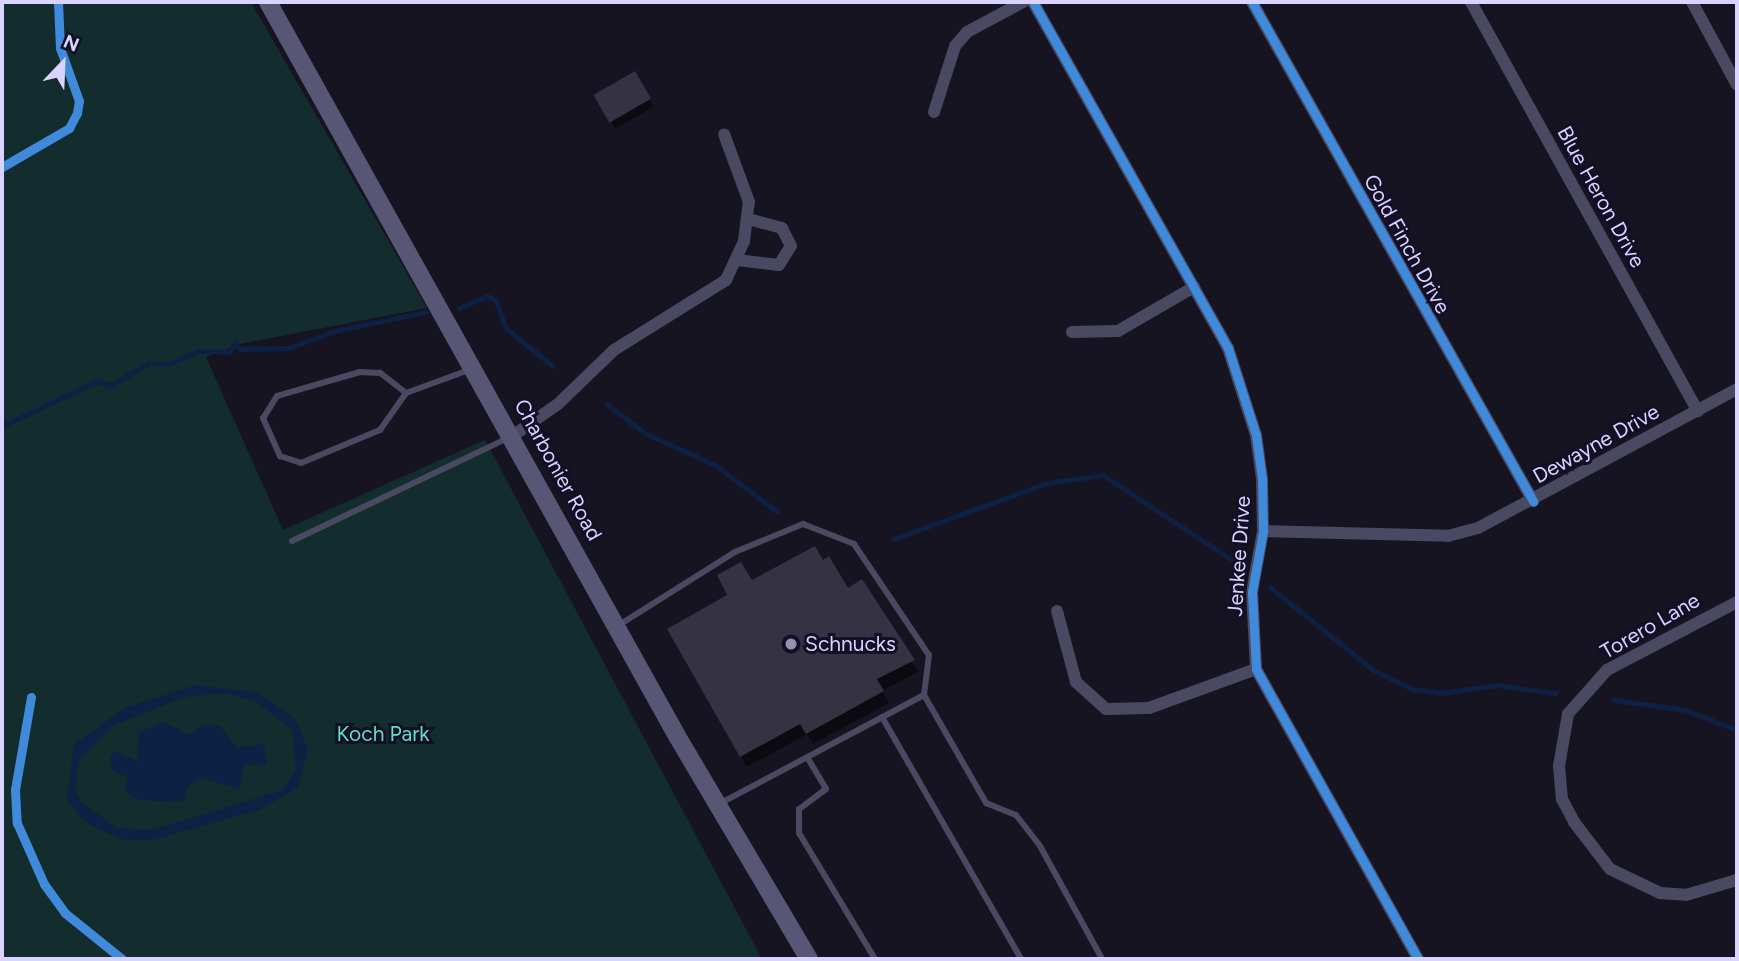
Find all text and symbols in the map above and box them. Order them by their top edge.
north arrow [28,28,98,98]
text: N [60,30,83,57]
street label: Blue Heron Drive [1552,122,1650,272]
street label: Gold Finch Drive [1358,170,1456,318]
street label: Charbonier Road [509,395,607,545]
street label: Dewayne Drive [1529,399,1663,489]
street label: Jenkee Drive [1222,495,1256,617]
street label: Torero Lane [1596,588,1704,664]
place label: Schnucks [805,631,896,657]
marker: Schnucks [783,636,799,652]
park label: Koch Park [336,721,430,747]

